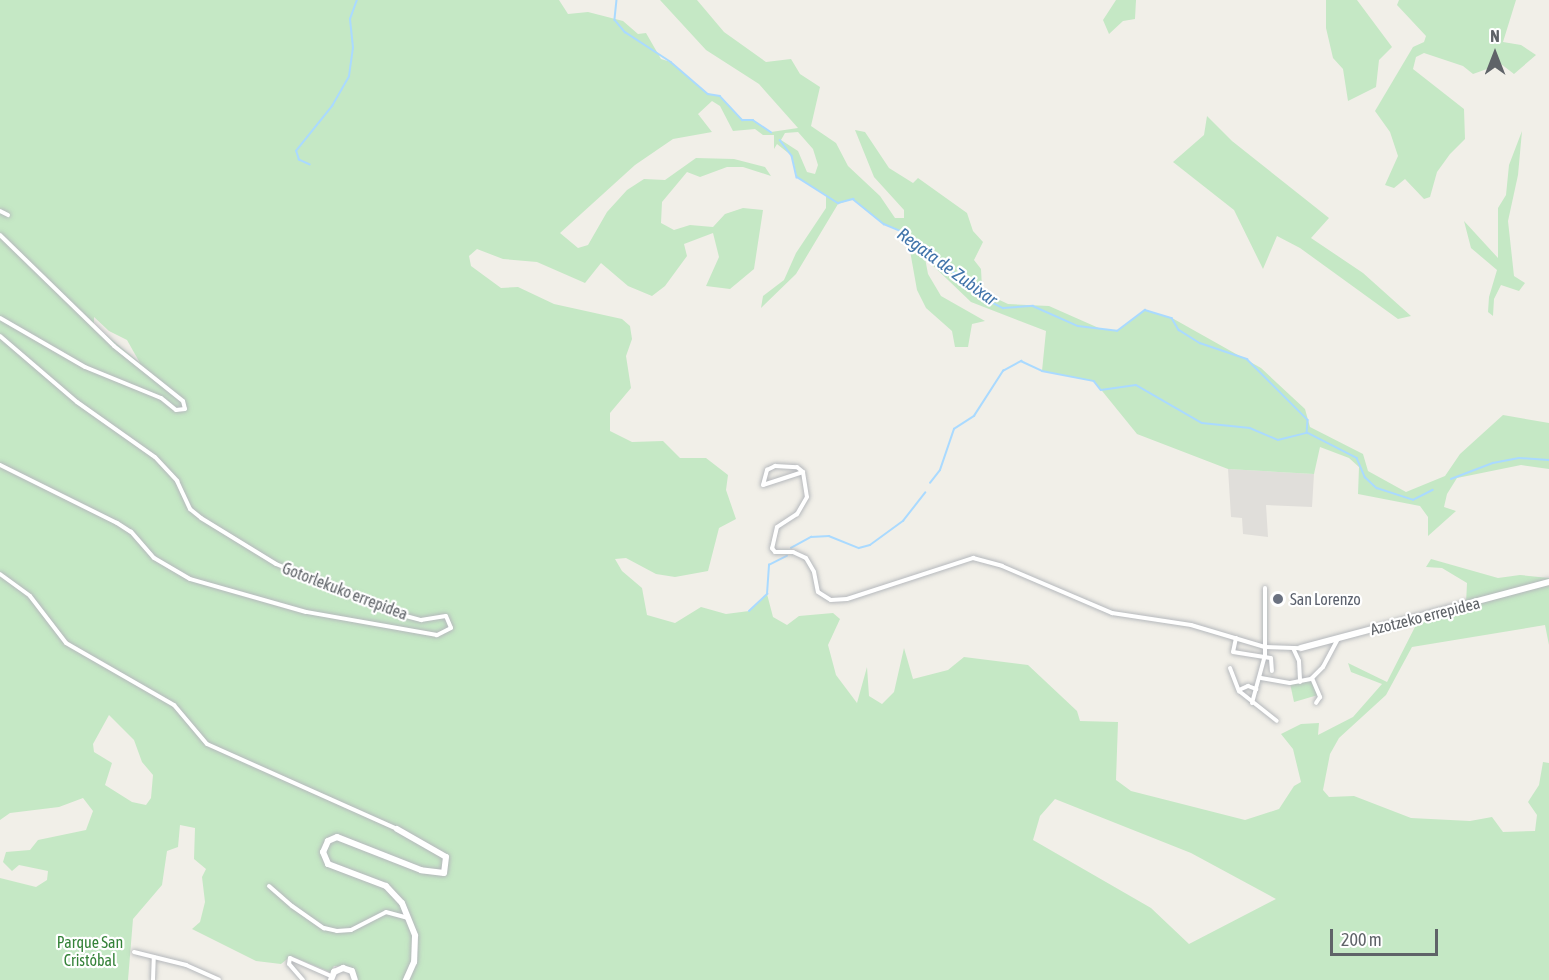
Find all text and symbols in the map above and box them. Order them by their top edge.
north arrow [1465,24,1525,84]
text: N [1490,27,1500,45]
water label: Regata de Zubixar [893,223,1001,311]
street label: Gotorlekuko errepidea [280,558,410,624]
place label: San Lorenzo [1290,589,1361,609]
marker: San Lorenzo [1271,592,1285,606]
street label: Azotzeko errepidea [1368,593,1482,639]
scale bar [1333,917,1441,955]
text: 200 m [1341,929,1382,950]
park label: Parque San Cristóbal [57,932,123,970]

